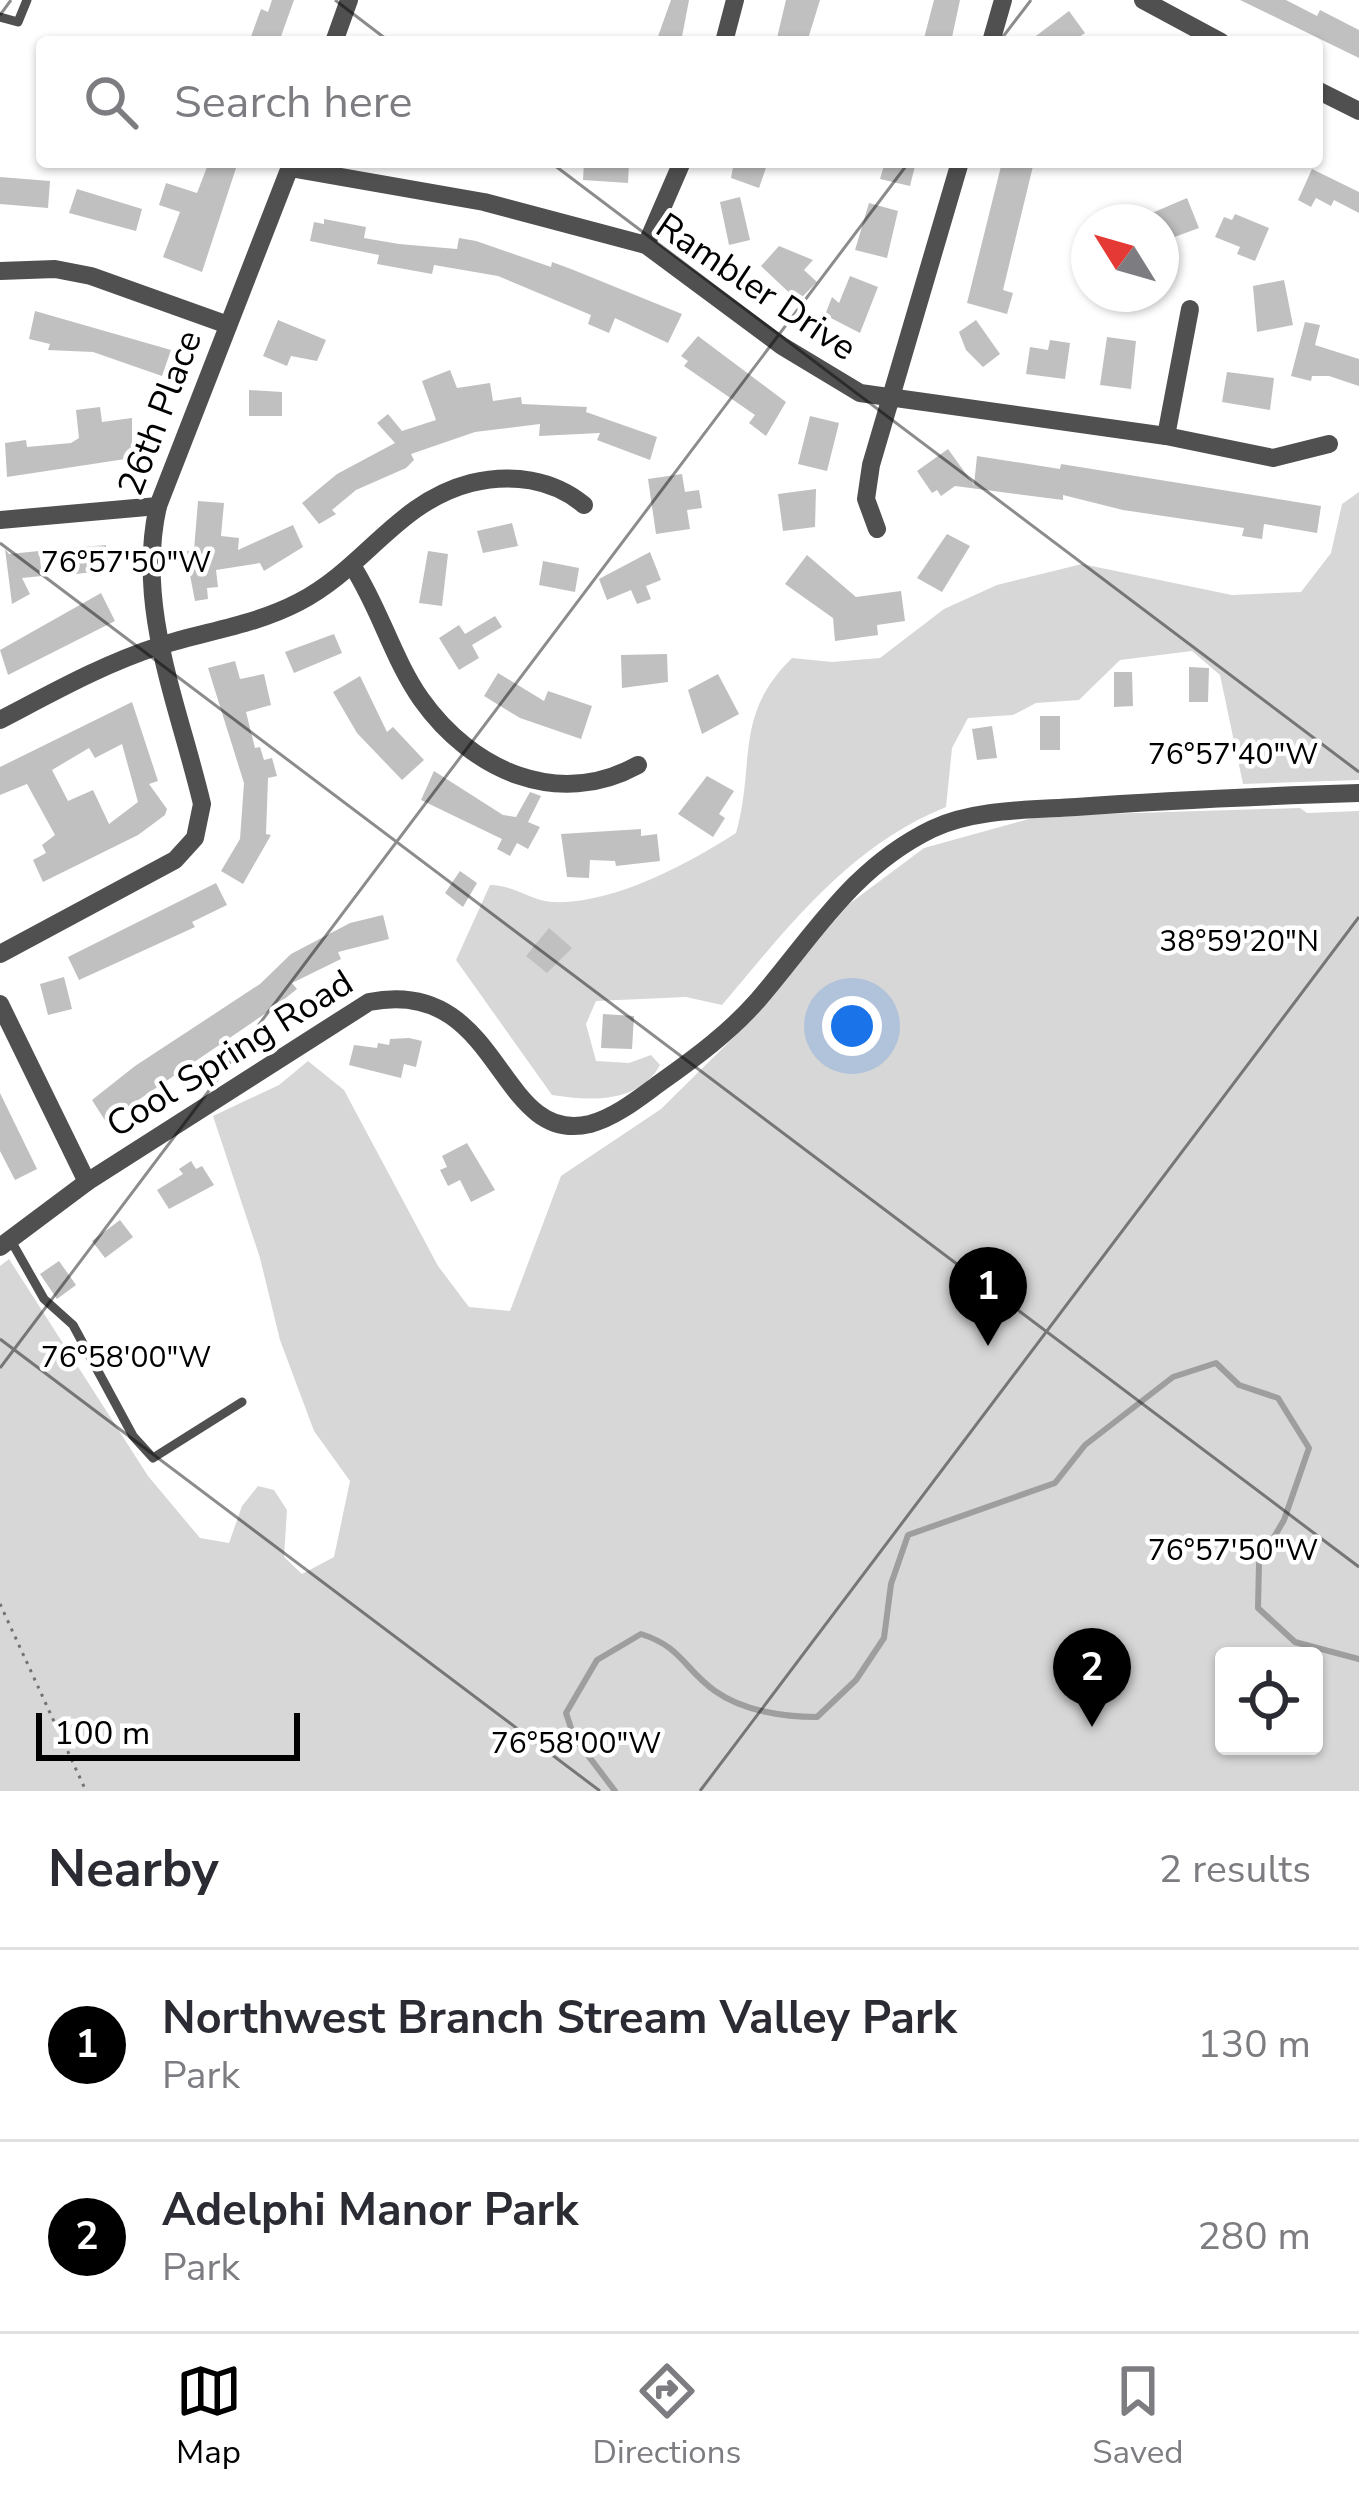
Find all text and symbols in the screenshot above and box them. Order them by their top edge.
search box [36,36,1323,168]
icon: search [78,69,144,135]
text: Search here [174,72,413,133]
street label: Rambler Drive [646,202,866,372]
north arrow [1071,204,1179,312]
street label: 26th Place [106,323,214,503]
text: 76°57'50"W [41,542,211,583]
text: 76°57'40"W [1148,734,1318,775]
text: 38°59'20"N [1159,921,1319,962]
street label: Cool Spring Road [98,959,362,1149]
your location [822,996,882,1056]
pin: 1 [949,1247,1027,1346]
text: 76°58'00"W [41,1337,211,1378]
text: 76°57'50"W [1148,1530,1318,1571]
pin: 2 [1053,1628,1131,1727]
map controls [1215,1647,1323,1755]
button: locate [1215,1647,1323,1755]
scale bar [36,1707,300,1760]
text: 100 m [54,1711,150,1756]
text: 76°58'00"W [491,1723,661,1764]
text: Nearby [48,1834,219,1904]
text: 2 results [1159,1843,1311,1896]
text: Northwest Branch Stream Valley Park [162,1988,957,2049]
text: 1 [75,2018,99,2071]
text: 130 m [1197,2018,1311,2071]
text: Park [162,2049,240,2102]
text: Adelphi Manor Park [162,2180,578,2241]
text: 2 [75,2210,99,2263]
text: 280 m [1197,2210,1311,2263]
text: Park [162,2241,240,2294]
tab: Map [176,2358,242,2475]
tab: Directions [593,2358,741,2475]
tab: Saved [1092,2358,1183,2475]

